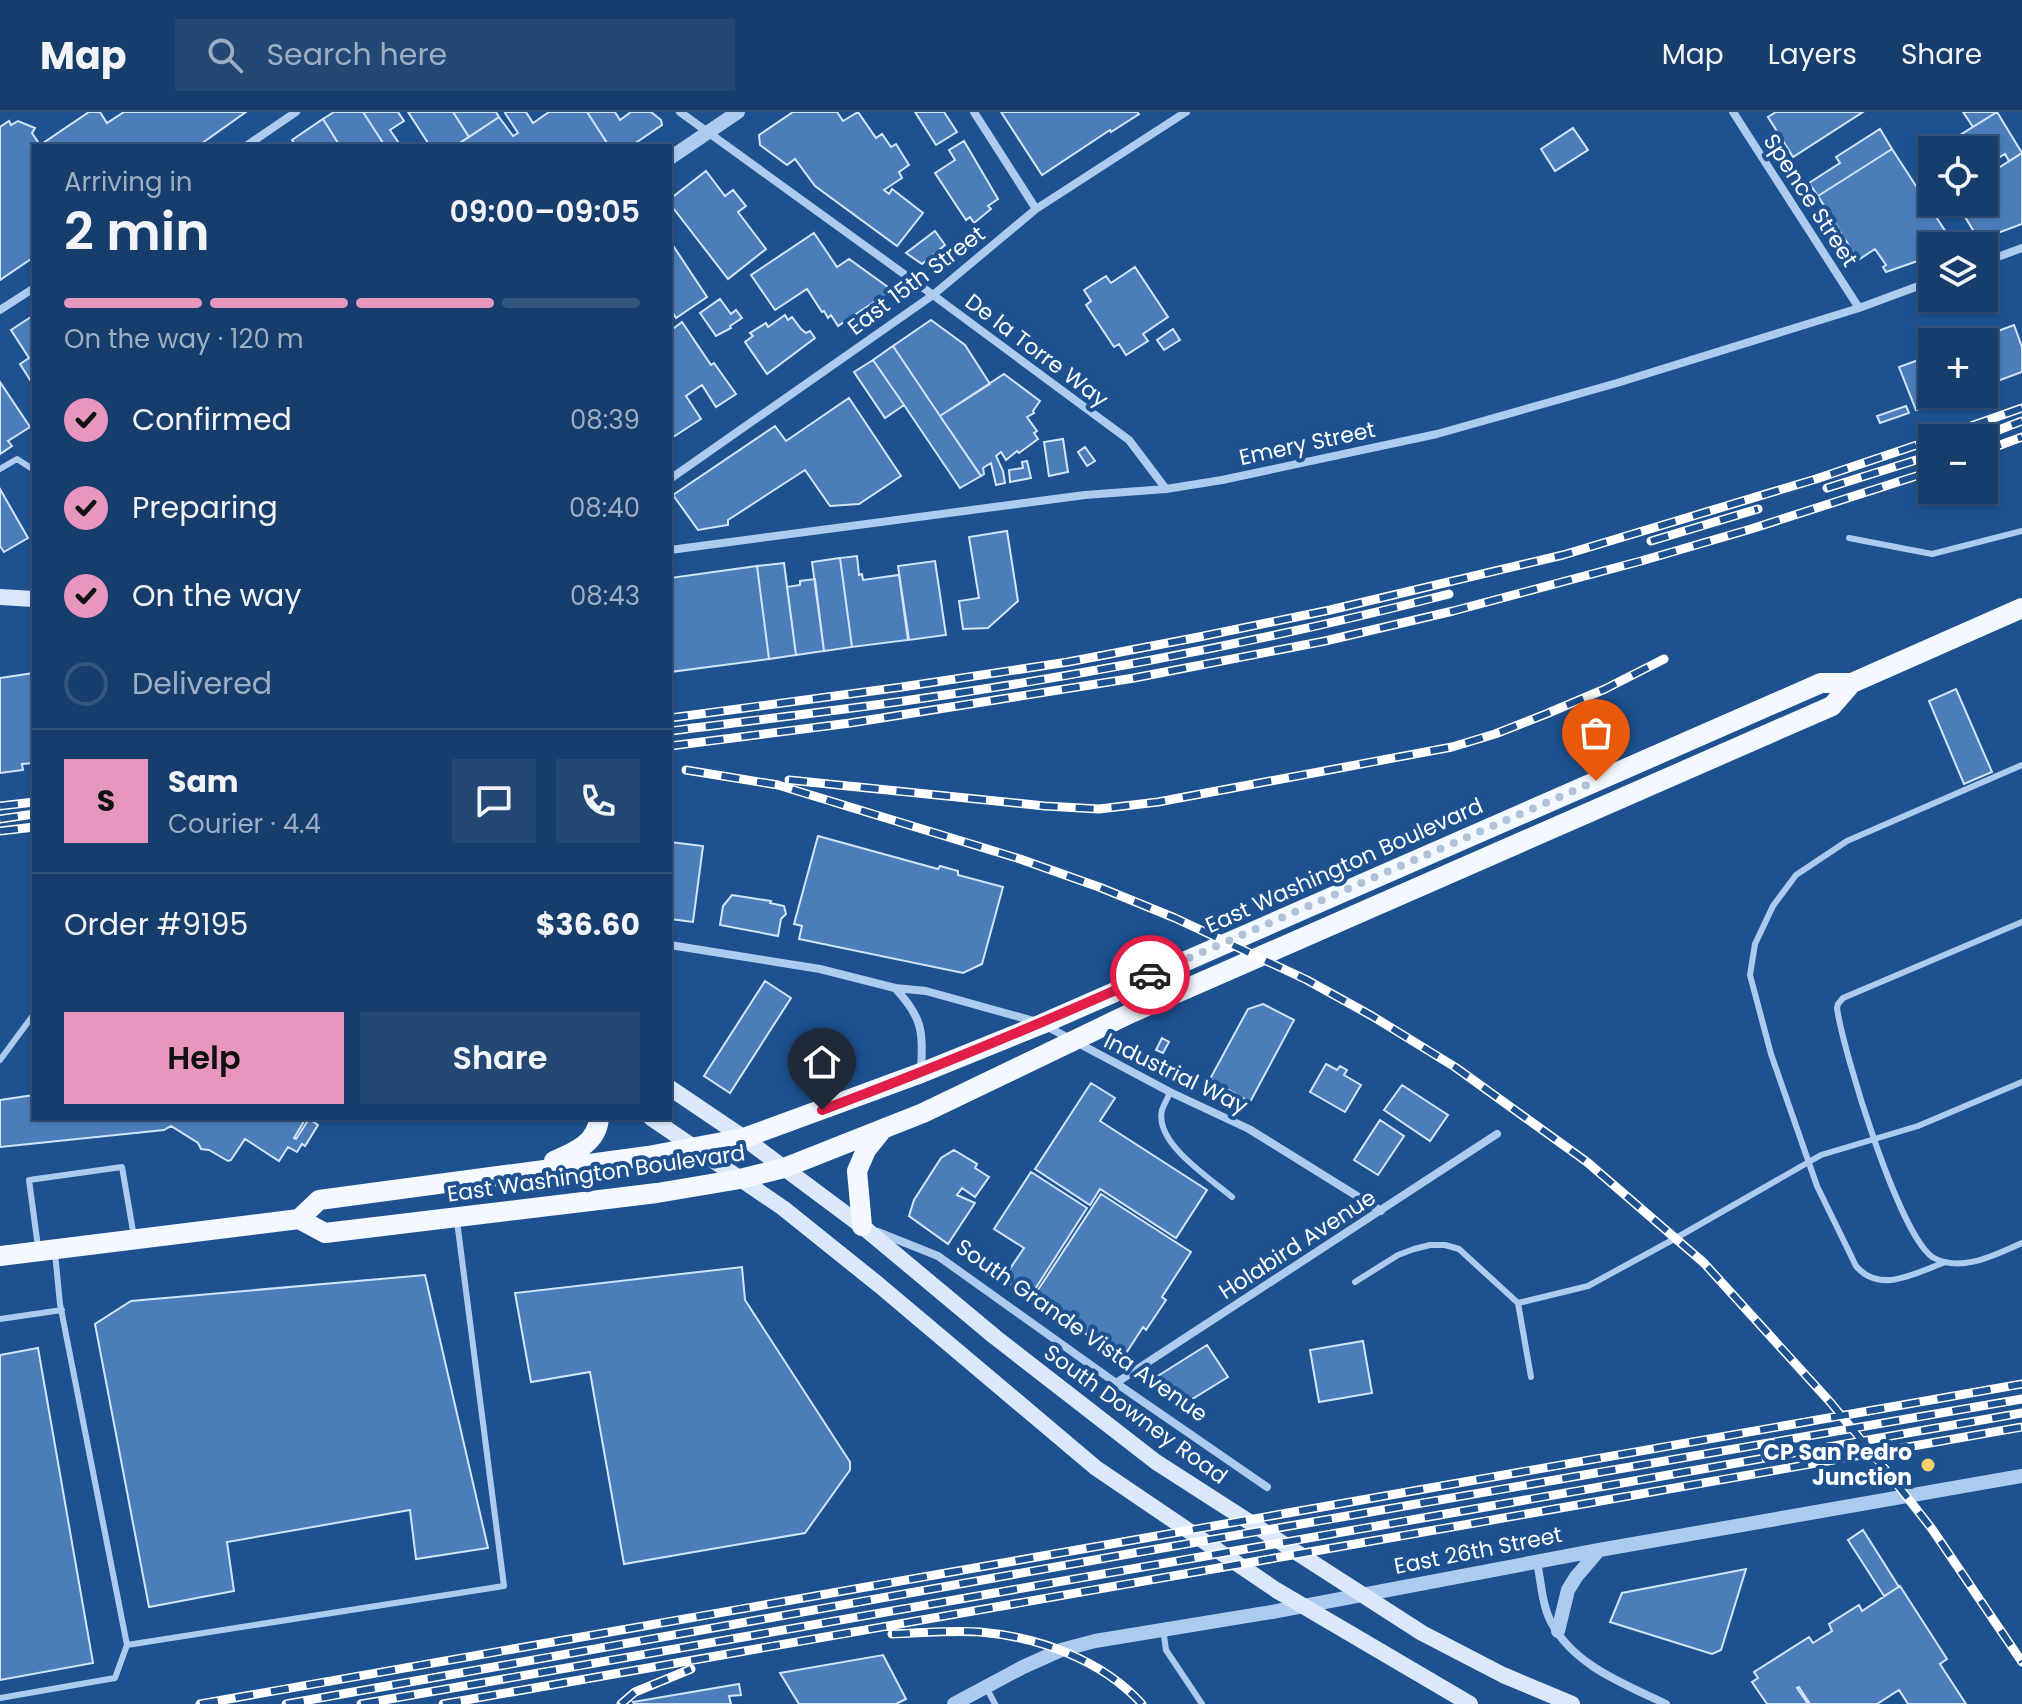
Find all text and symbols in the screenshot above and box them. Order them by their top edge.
search box [175,19,735,91]
text: Map [40,29,127,82]
icon: search [203,33,247,77]
text: Search here [267,33,447,76]
text: Map [1662,35,1724,74]
text: Layers [1768,35,1857,74]
text: Share [1901,35,1982,74]
street label: Spence Street [1756,128,1865,273]
map controls [1918,136,1998,504]
button: locate [1918,136,1998,216]
text: Arriving in [64,164,193,200]
text: 09:00–09:05 [449,190,640,233]
text: 2 min [64,195,210,268]
street label: East 15th Street [841,218,991,342]
button: layers [1918,232,1998,312]
street label: De la Torre Way [959,286,1115,415]
text: On the way · 120 m [64,321,303,357]
button: + [1918,328,1998,408]
icon: check [64,398,108,442]
text: Confirmed [132,398,292,441]
text: 08:39 [570,402,640,438]
street label: Emery Street [1236,414,1378,473]
button: − [1918,424,1998,504]
icon: check [64,486,108,530]
text: Preparing [132,486,278,529]
text: 08:40 [569,490,640,526]
icon: check [64,574,108,618]
text: On the way [132,574,301,617]
text: 08:43 [570,578,640,614]
text: Delivered [132,662,272,705]
pin [1562,699,1630,781]
icon: bag [1574,711,1618,755]
button: chat [452,759,536,843]
button: phone [556,759,640,843]
text: Sam [168,760,239,803]
text: S [97,779,115,822]
street label: East Washington Boulevard [1200,790,1488,941]
text: Courier · 4.4 [168,806,321,842]
text: Order #9195 [64,903,248,946]
text: $36.60 [536,903,640,946]
courier [1110,935,1190,1015]
icon: car [1128,953,1172,997]
button: Help [64,1012,344,1104]
button: Share [360,1012,640,1104]
street label: Industrial Way [1099,1025,1253,1122]
pin [788,1028,856,1110]
icon: home [800,1040,844,1084]
street label: East Washington Boulevard [445,1137,747,1210]
street label: Holabird Avenue [1213,1182,1382,1307]
street label: South Grande Vista Avenue [950,1231,1214,1429]
street label: South Downey Road [1038,1337,1234,1492]
place label: CP San Pedro Junction [1763,1437,1912,1493]
marker: CP San Pedro Junction [1919,1456,1937,1474]
street label: East 26th Street [1391,1519,1565,1582]

